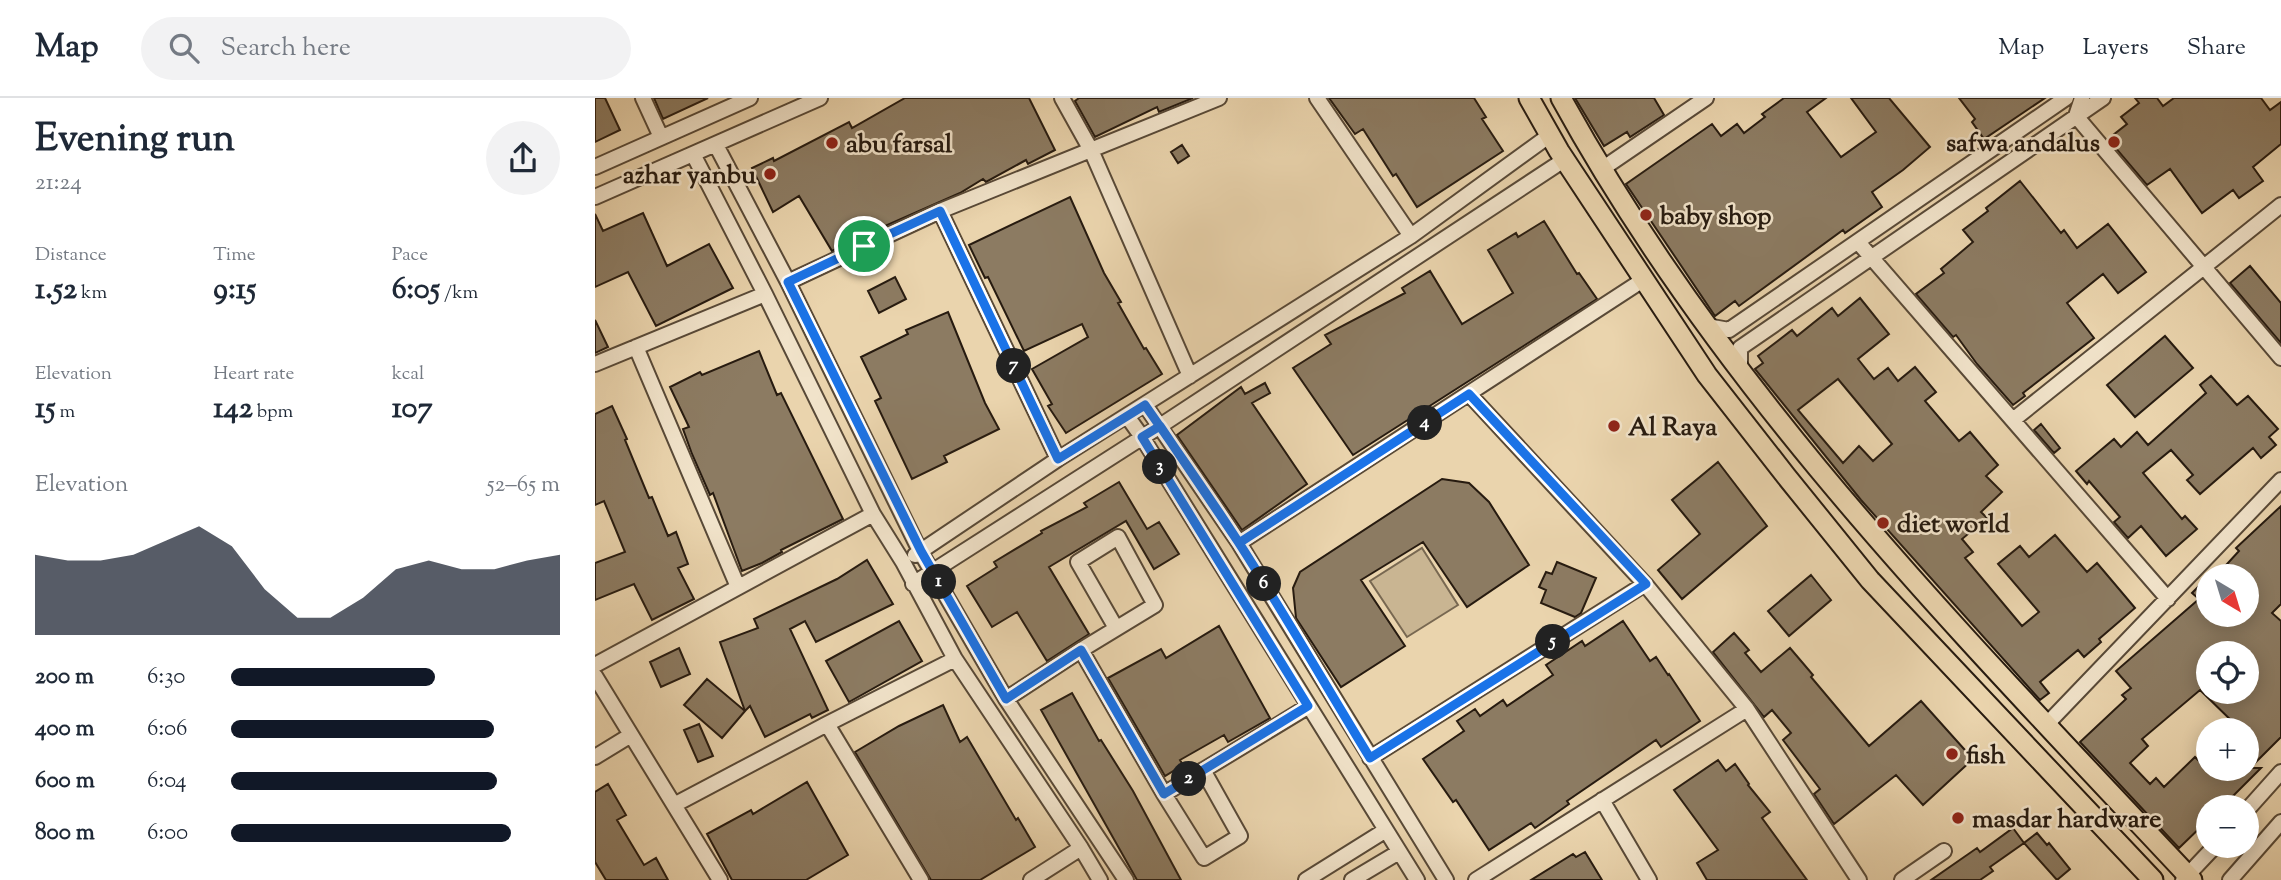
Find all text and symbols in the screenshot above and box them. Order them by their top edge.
search box [141,17,631,80]
text: Map [35,24,99,72]
icon: search [165,29,203,67]
text: Search here [221,30,351,67]
text: Map [1998,31,2044,65]
text: Layers [2082,31,2149,65]
text: Share [2187,31,2246,65]
text: Evening run [35,114,235,168]
button: share [486,121,560,195]
place label: safwa andalus [1946,126,2100,163]
place label: abu farsal [846,127,953,164]
marker: safwa andalus [2106,134,2122,150]
marker: abu farsal [824,135,840,151]
place label: azhar yanbu [623,158,756,195]
marker: azhar yanbu [762,166,778,182]
text: 21:24 [35,167,82,200]
place label: baby shop [1659,199,1772,236]
marker: baby shop [1638,207,1654,223]
pin [834,216,894,276]
icon: arrive [845,227,883,265]
text: Distance [35,242,107,269]
text: Time [213,242,256,269]
text: Pace [392,242,428,269]
text: 1.52 [35,269,77,312]
text: 9:15 [213,269,256,312]
text: 6:05 [392,269,440,312]
text: km [77,280,107,307]
text: /km [440,280,478,307]
pin: 7 [997,348,1031,384]
text: 7 [1009,352,1018,379]
text: Elevation [35,361,112,388]
text: Heart rate [213,361,294,388]
text: kcal [392,361,424,388]
text: 15 [35,388,55,431]
text: 142 [213,388,253,431]
text: 107 [392,388,432,431]
text: m [55,399,75,426]
text: bpm [253,399,293,426]
pin: 4 [1407,406,1443,440]
text: 4 [1420,409,1429,436]
place label: Al Raya [1628,410,1717,447]
marker: Al Raya [1606,418,1622,434]
pin: 3 [1143,450,1177,484]
text: 3 [1156,453,1163,480]
text: Elevation [35,469,128,502]
text: 52–65 m [487,469,560,502]
place label: diet world [1897,507,2010,544]
marker: diet world [1875,515,1891,531]
pin: 1 [921,564,957,600]
north arrow [2196,564,2259,626]
map controls [2196,564,2259,858]
pin: 6 [1247,566,1281,602]
text: 1 [935,568,942,595]
text: 6 [1259,570,1268,597]
pin: 5 [1535,624,1571,660]
text: 5 [1549,628,1556,655]
button: locate [2196,641,2259,704]
text: 200 m [35,661,94,694]
text: 6:30 [147,661,185,694]
text: 400 m [35,713,95,746]
text: 6:06 [147,713,188,746]
button: + [2196,718,2259,781]
place label: fish [1966,738,2006,775]
marker: fish [1944,746,1960,762]
pin: 2 [1171,762,1207,796]
text: 600 m [35,765,95,798]
text: 6:04 [147,765,187,798]
text: 2 [1184,765,1193,792]
button: − [2196,795,2259,858]
place label: masdar hardware [1972,802,2161,839]
marker: masdar hardware [1950,810,1966,826]
text: 800 m [35,817,95,850]
text: 6:00 [147,817,188,850]

